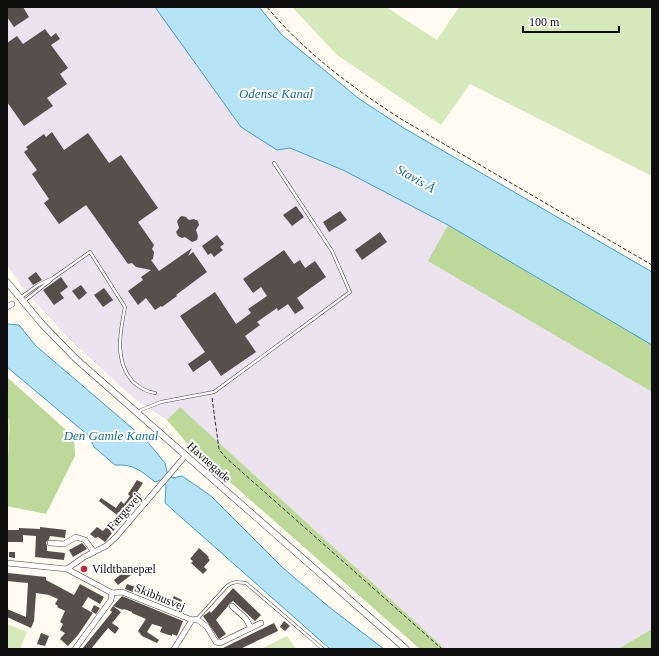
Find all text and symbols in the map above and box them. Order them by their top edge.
scale bar [523,8,619,34]
text: 100 m [529,15,560,29]
water label: Odense Kanal [239,86,313,101]
water label: Stavis Å [394,161,438,196]
water label: Den Gamle Kanal [63,428,159,443]
street label: Havnegade [184,439,234,485]
street label: Færgevej [104,491,144,533]
place label: Vildtbanepæl [92,562,157,576]
marker: Vildtbanepæl [79,564,89,574]
street label: Skibhusvej [133,581,187,613]

